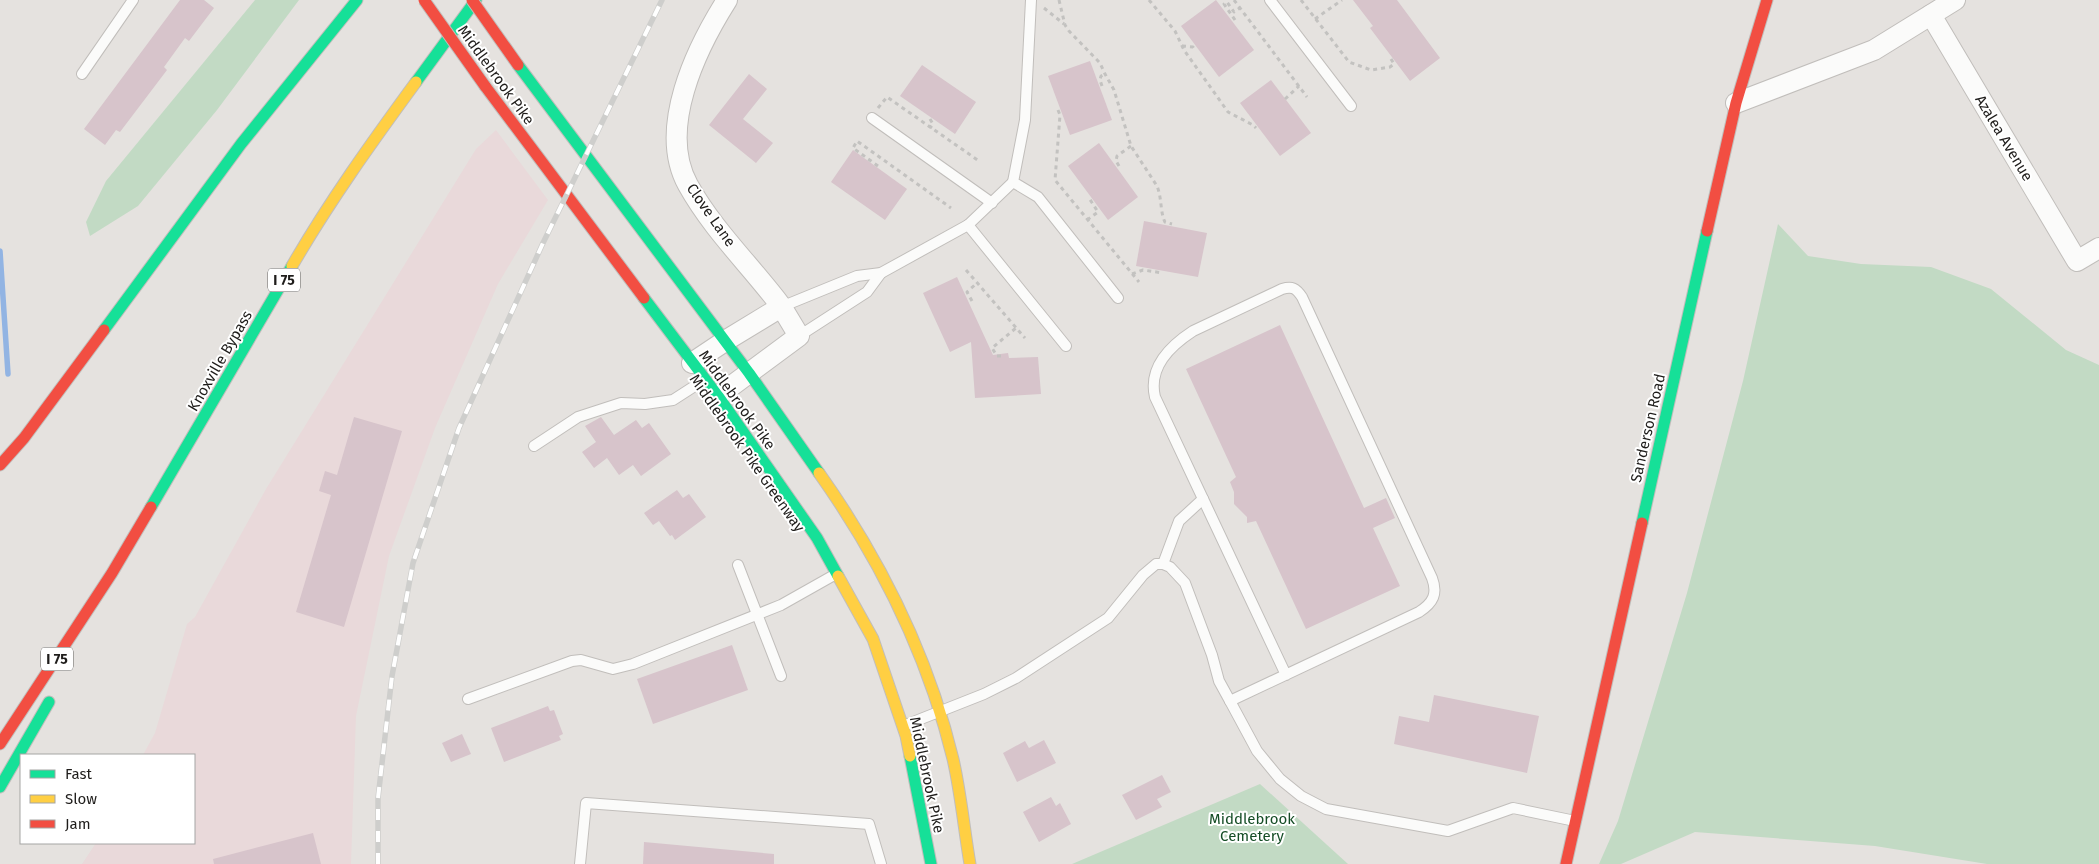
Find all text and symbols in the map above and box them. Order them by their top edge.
street label: Middlebrook Pike [454,22,538,128]
street label: Azalea Avenue [1971,92,2037,184]
street label: Clove Lane [683,180,739,250]
road number: I 75 [268,268,300,292]
street label: Knoxville Bypass [184,308,256,414]
street label: Middlebrook Pike [695,347,779,453]
street label: Middlebrook Pike Greenway [686,371,809,536]
street label: Sanderson Road [1627,372,1669,484]
road number: I 75 [41,648,73,671]
street label: Middlebrook Pike [906,715,948,835]
legend [20,754,195,844]
text: Fast [65,765,92,783]
text: Slow [65,790,97,808]
park label: Middlebrook Cemetery [1209,810,1295,845]
text: Jam [65,815,91,833]

